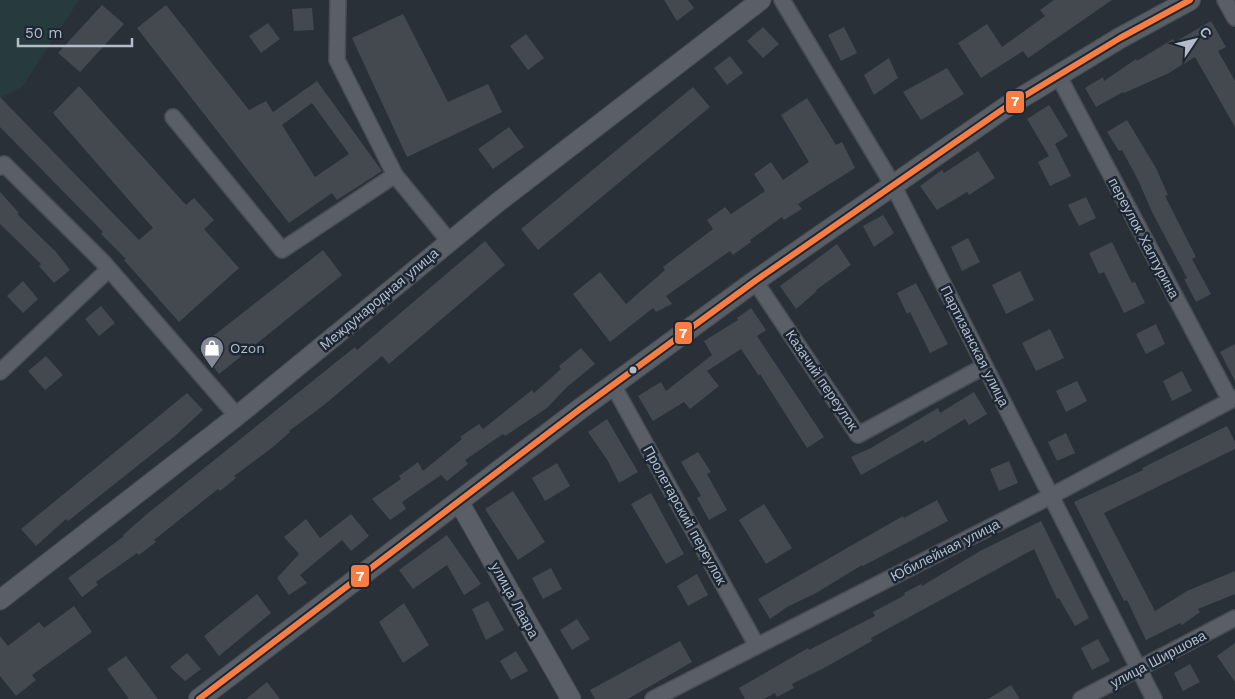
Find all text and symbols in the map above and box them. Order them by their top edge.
scale bar [18,15,131,47]
north arrow [1170,15,1220,65]
text: 50 m [25,24,62,42]
text: С [1196,24,1215,41]
line badge: 7 [1005,90,1025,114]
text: 7 [1011,93,1020,109]
street label: переулок Халтурина [1105,175,1183,301]
street label: Международная улица [317,245,441,353]
street label: Партизанская улица [938,283,1013,409]
line badge: 7 [674,321,693,345]
text: 7 [679,325,688,341]
street label: Казачий переулок [783,327,862,434]
shop icon: Ozon [199,335,225,369]
place label: Ozon [230,340,265,356]
unlabelled marker [628,365,638,375]
street label: Пролетарский переулок [640,443,730,588]
street label: Юбилейная улица [888,516,1002,584]
street label: улица Лаара [488,560,542,641]
line badge: 7 [350,564,370,588]
text: 7 [356,568,365,584]
street label: улица Ширшова [1108,627,1209,691]

